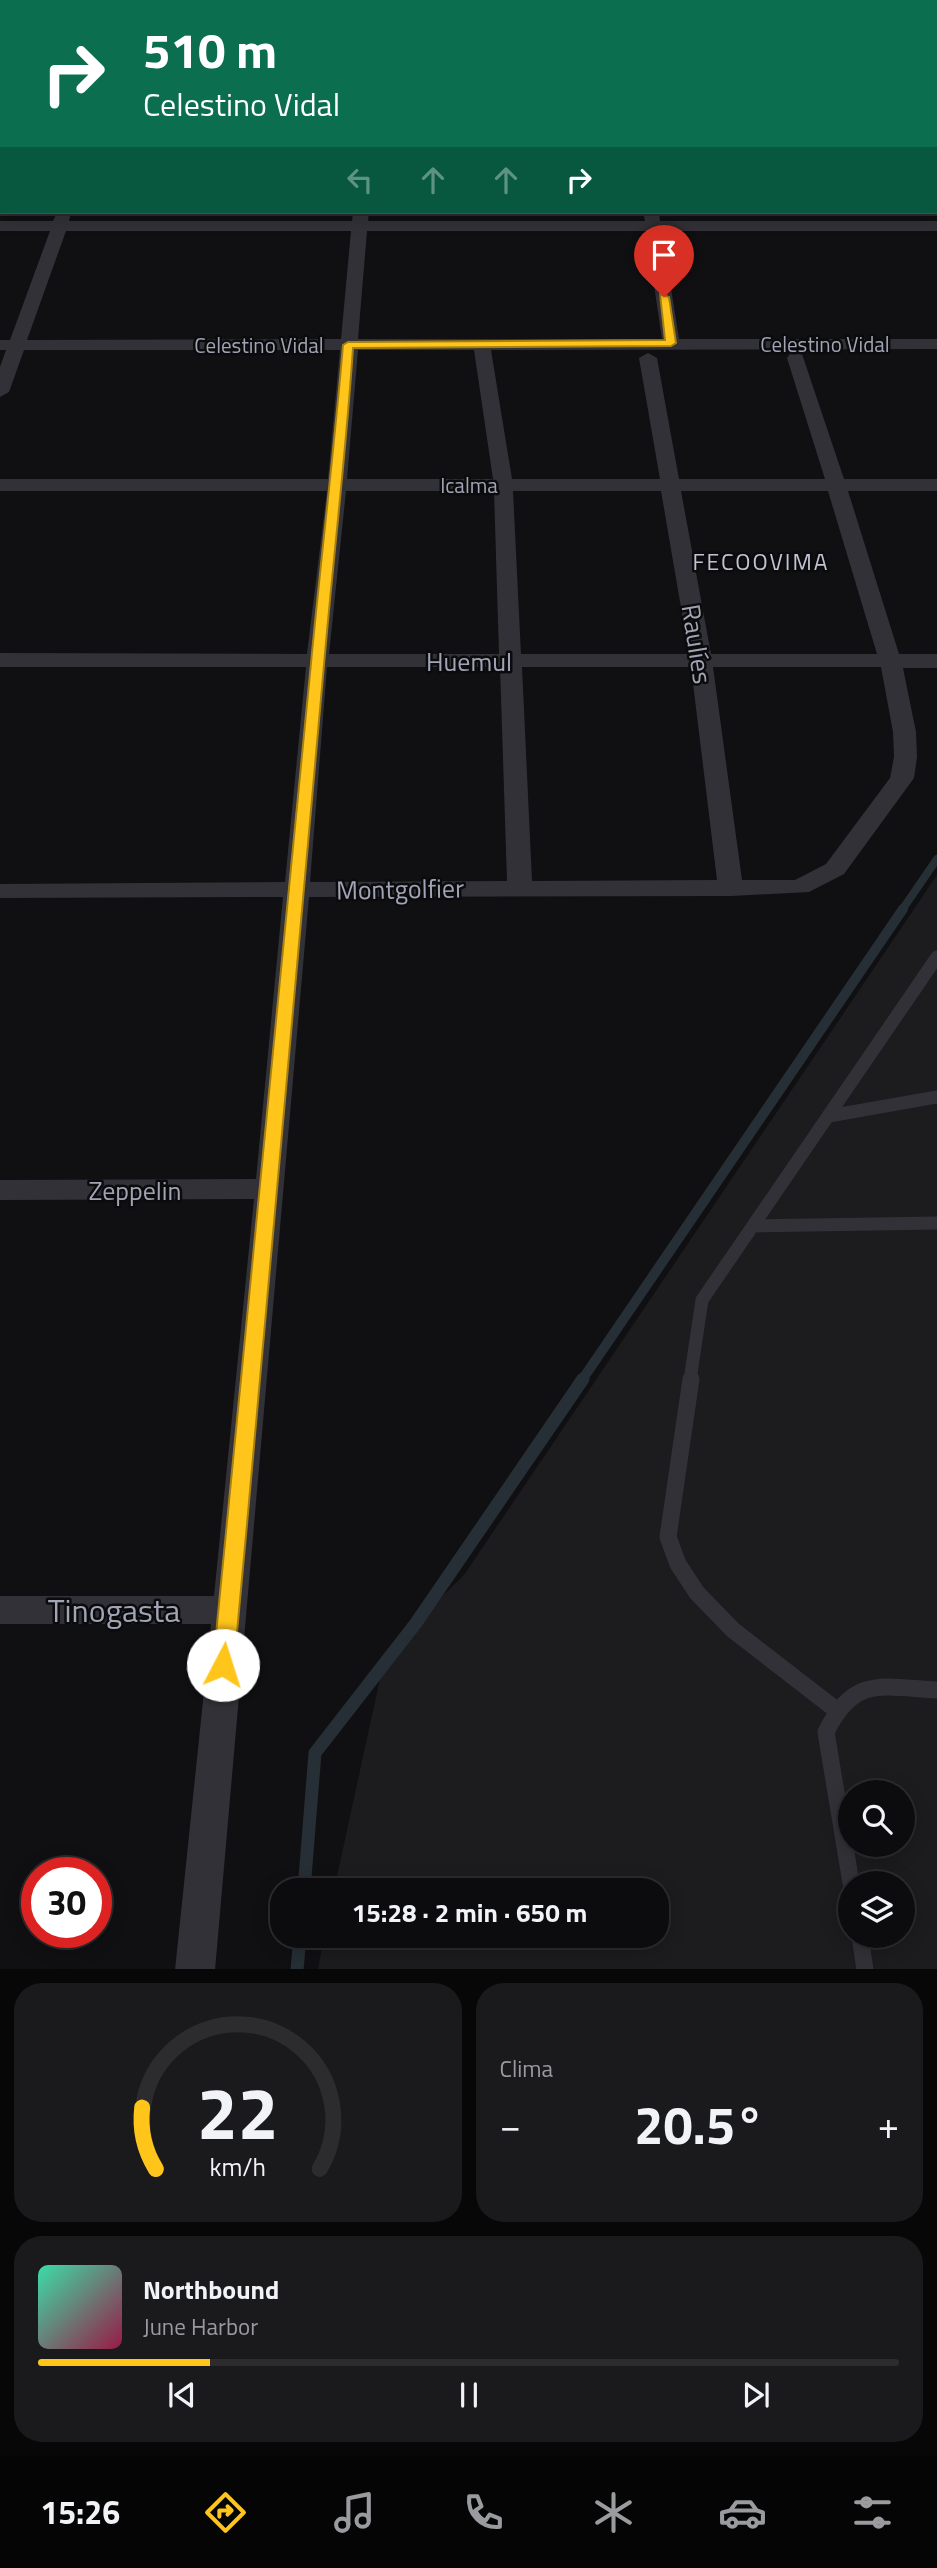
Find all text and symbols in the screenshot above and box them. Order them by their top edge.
text: 510 m [143,12,277,87]
icon: right [28,28,119,119]
text: Celestino Vidal [143,80,340,128]
icon: left [341,161,379,199]
icon: ahead [414,161,452,199]
icon: ahead [487,161,525,199]
icon: right [560,161,598,199]
pin [634,225,694,297]
icon: arrive [645,236,683,274]
street label: Celestino Vidal [760,328,890,360]
street label: Celestino Vidal [194,329,324,361]
street label: Icalma [440,469,498,501]
district label: FECOOVIMA [692,544,830,579]
street label: Raulíes [671,602,723,686]
street label: Huemul [426,642,512,681]
street label: Montgolfier [336,868,464,910]
street label: Zeppelin [88,1171,182,1210]
street label: Tinogasta [48,1586,180,1634]
position arrow [186,1628,260,1702]
map controls [838,1780,915,1948]
button: search [838,1780,915,1857]
speed limit sign: 30 [21,1857,112,1948]
button: layers [838,1871,915,1948]
text: 15:28 · 2 min · 650 m [352,1893,587,1932]
text: Clima [500,2051,553,2086]
text: 22 [197,2057,279,2167]
text: 20.5° [634,2085,764,2164]
text: − [500,2096,521,2154]
text: + [878,2096,899,2154]
text: km/h [209,2147,266,2185]
text: Northbound [143,2270,279,2309]
text: June Harbor [143,2309,258,2344]
icon: previous [163,2376,201,2414]
icon: pause [450,2376,488,2414]
icon: next [737,2376,775,2414]
text: 15:26 [40,2488,120,2536]
icon: directions [201,2488,250,2537]
icon: music [330,2488,379,2537]
icon: phone [459,2488,508,2537]
icon: climate [589,2488,638,2537]
icon: car [718,2488,767,2537]
icon: filters [848,2488,897,2537]

